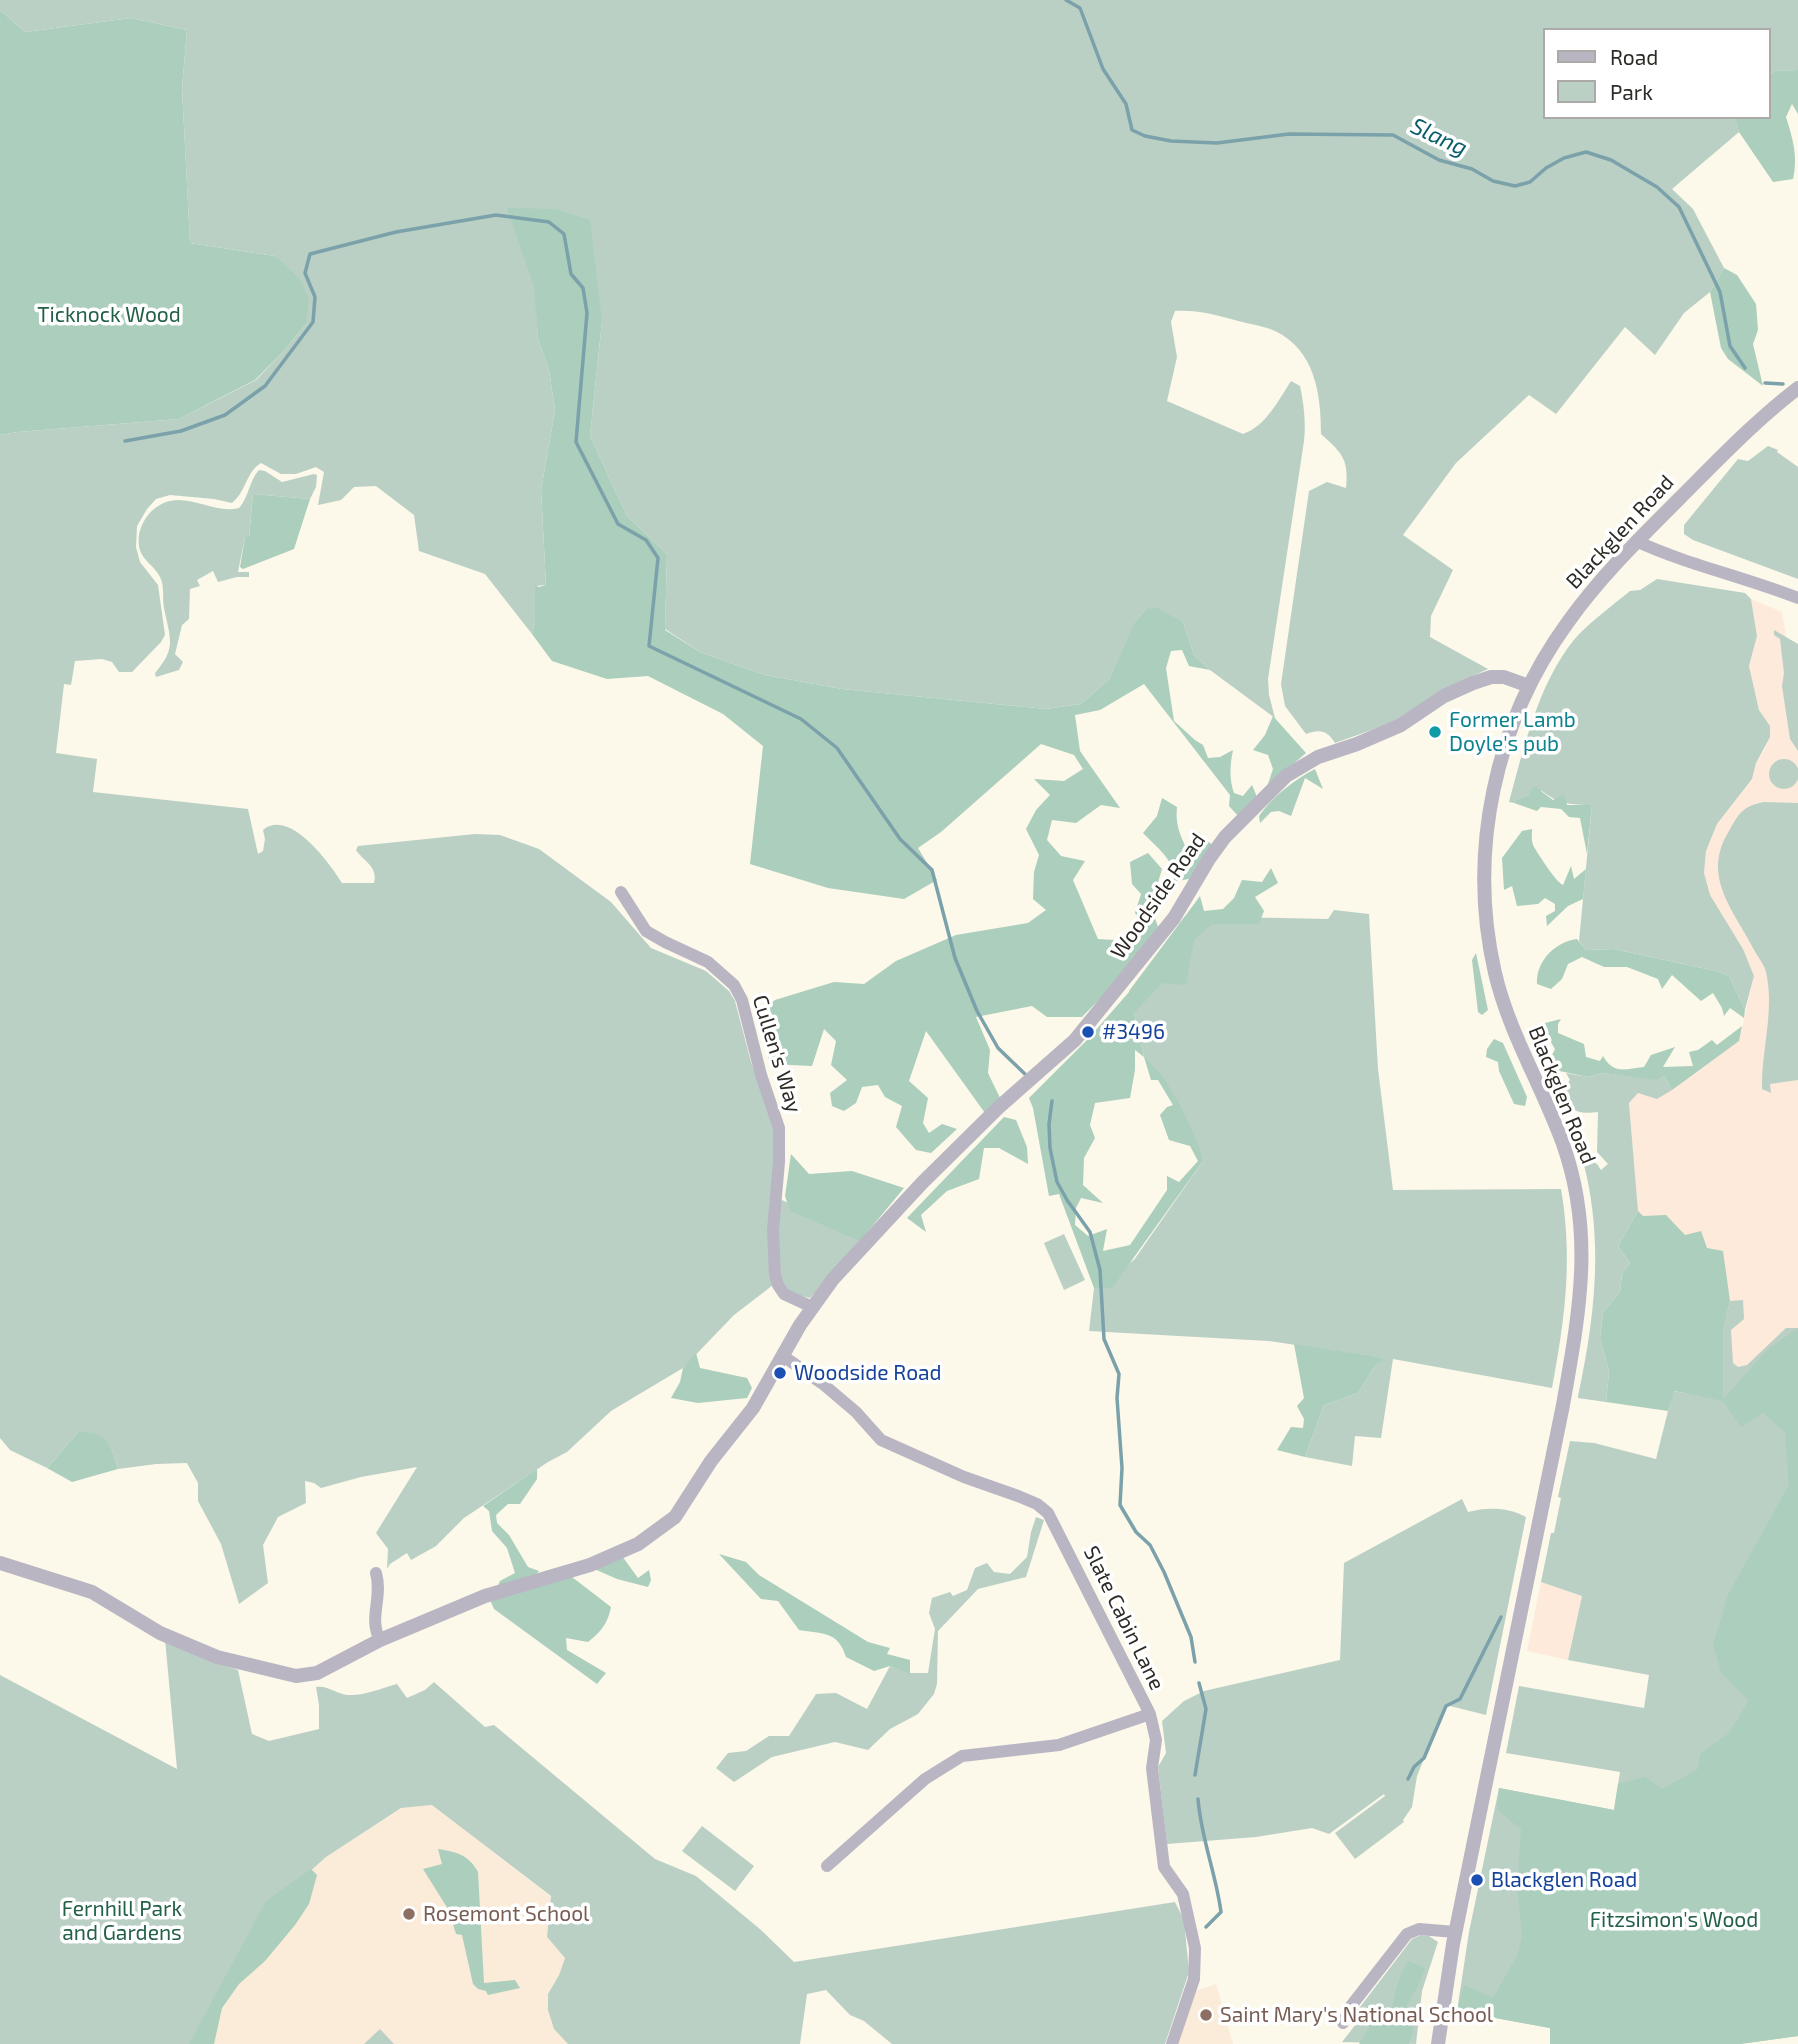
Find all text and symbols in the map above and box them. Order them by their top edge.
legend [1542,28,1770,119]
text: Road [1610,44,1658,69]
text: Park [1610,79,1653,104]
water label: Slang [1406,112,1472,162]
park label: Ticknock Wood [37,302,181,328]
street label: Blackglen Road [1561,470,1679,594]
place label: Former Lamb Doyle's pub [1449,707,1576,757]
marker: Former Lamb Doyle's pub [1427,724,1443,740]
street label: Woodside Road [1105,828,1211,964]
street label: Cullen's Way [747,992,807,1116]
place label: #3496 [1102,1019,1165,1045]
street label: Blackglen Road [1523,1022,1601,1168]
marker: #3496 [1080,1024,1096,1040]
place label: Woodside Road [794,1360,942,1386]
marker: Woodside Road [772,1365,788,1381]
street label: Slate Cabin Lane [1078,1542,1170,1694]
place label: Blackglen Road [1491,1867,1637,1893]
marker: Blackglen Road [1469,1872,1485,1888]
park label: Fernhill Park and Gardens [62,1896,182,1946]
place label: Rosemont School [423,1901,589,1927]
marker: Rosemont School [401,1906,417,1922]
park label: Fitzsimon's Wood [1590,1907,1758,1933]
place label: Saint Mary's National School [1220,2002,1493,2028]
marker: Saint Mary's National School [1198,2007,1214,2023]

